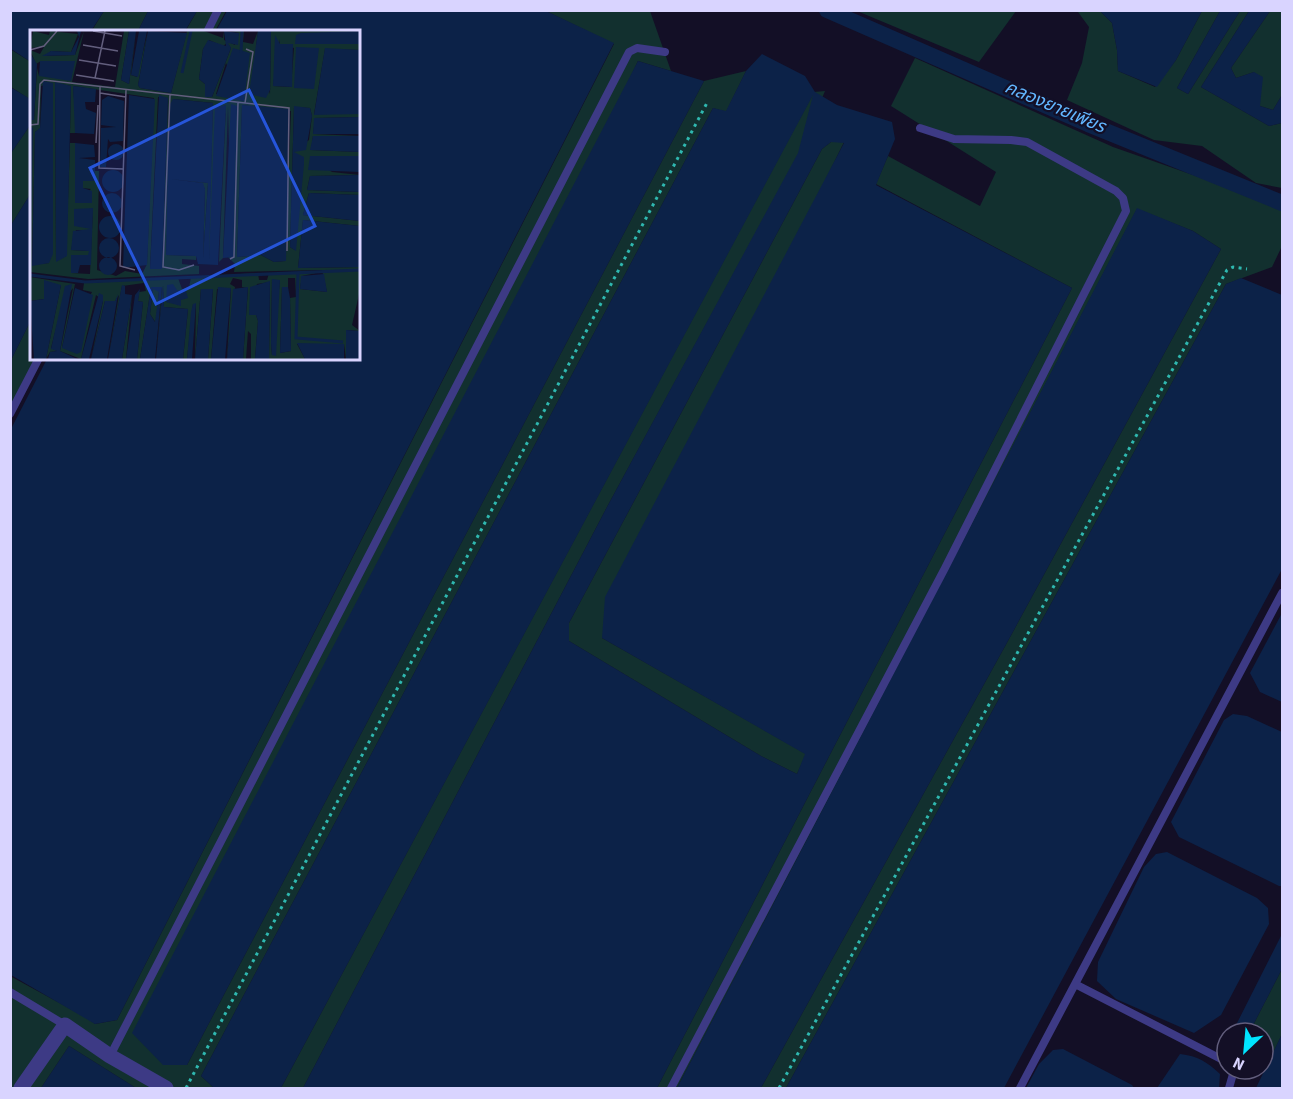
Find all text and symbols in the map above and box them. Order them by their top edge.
inset map [30,30,360,360]
water label: คลองยายเพียร [1001,75,1110,140]
north arrow [1215,1021,1275,1081]
text: N [1229,1051,1248,1076]

